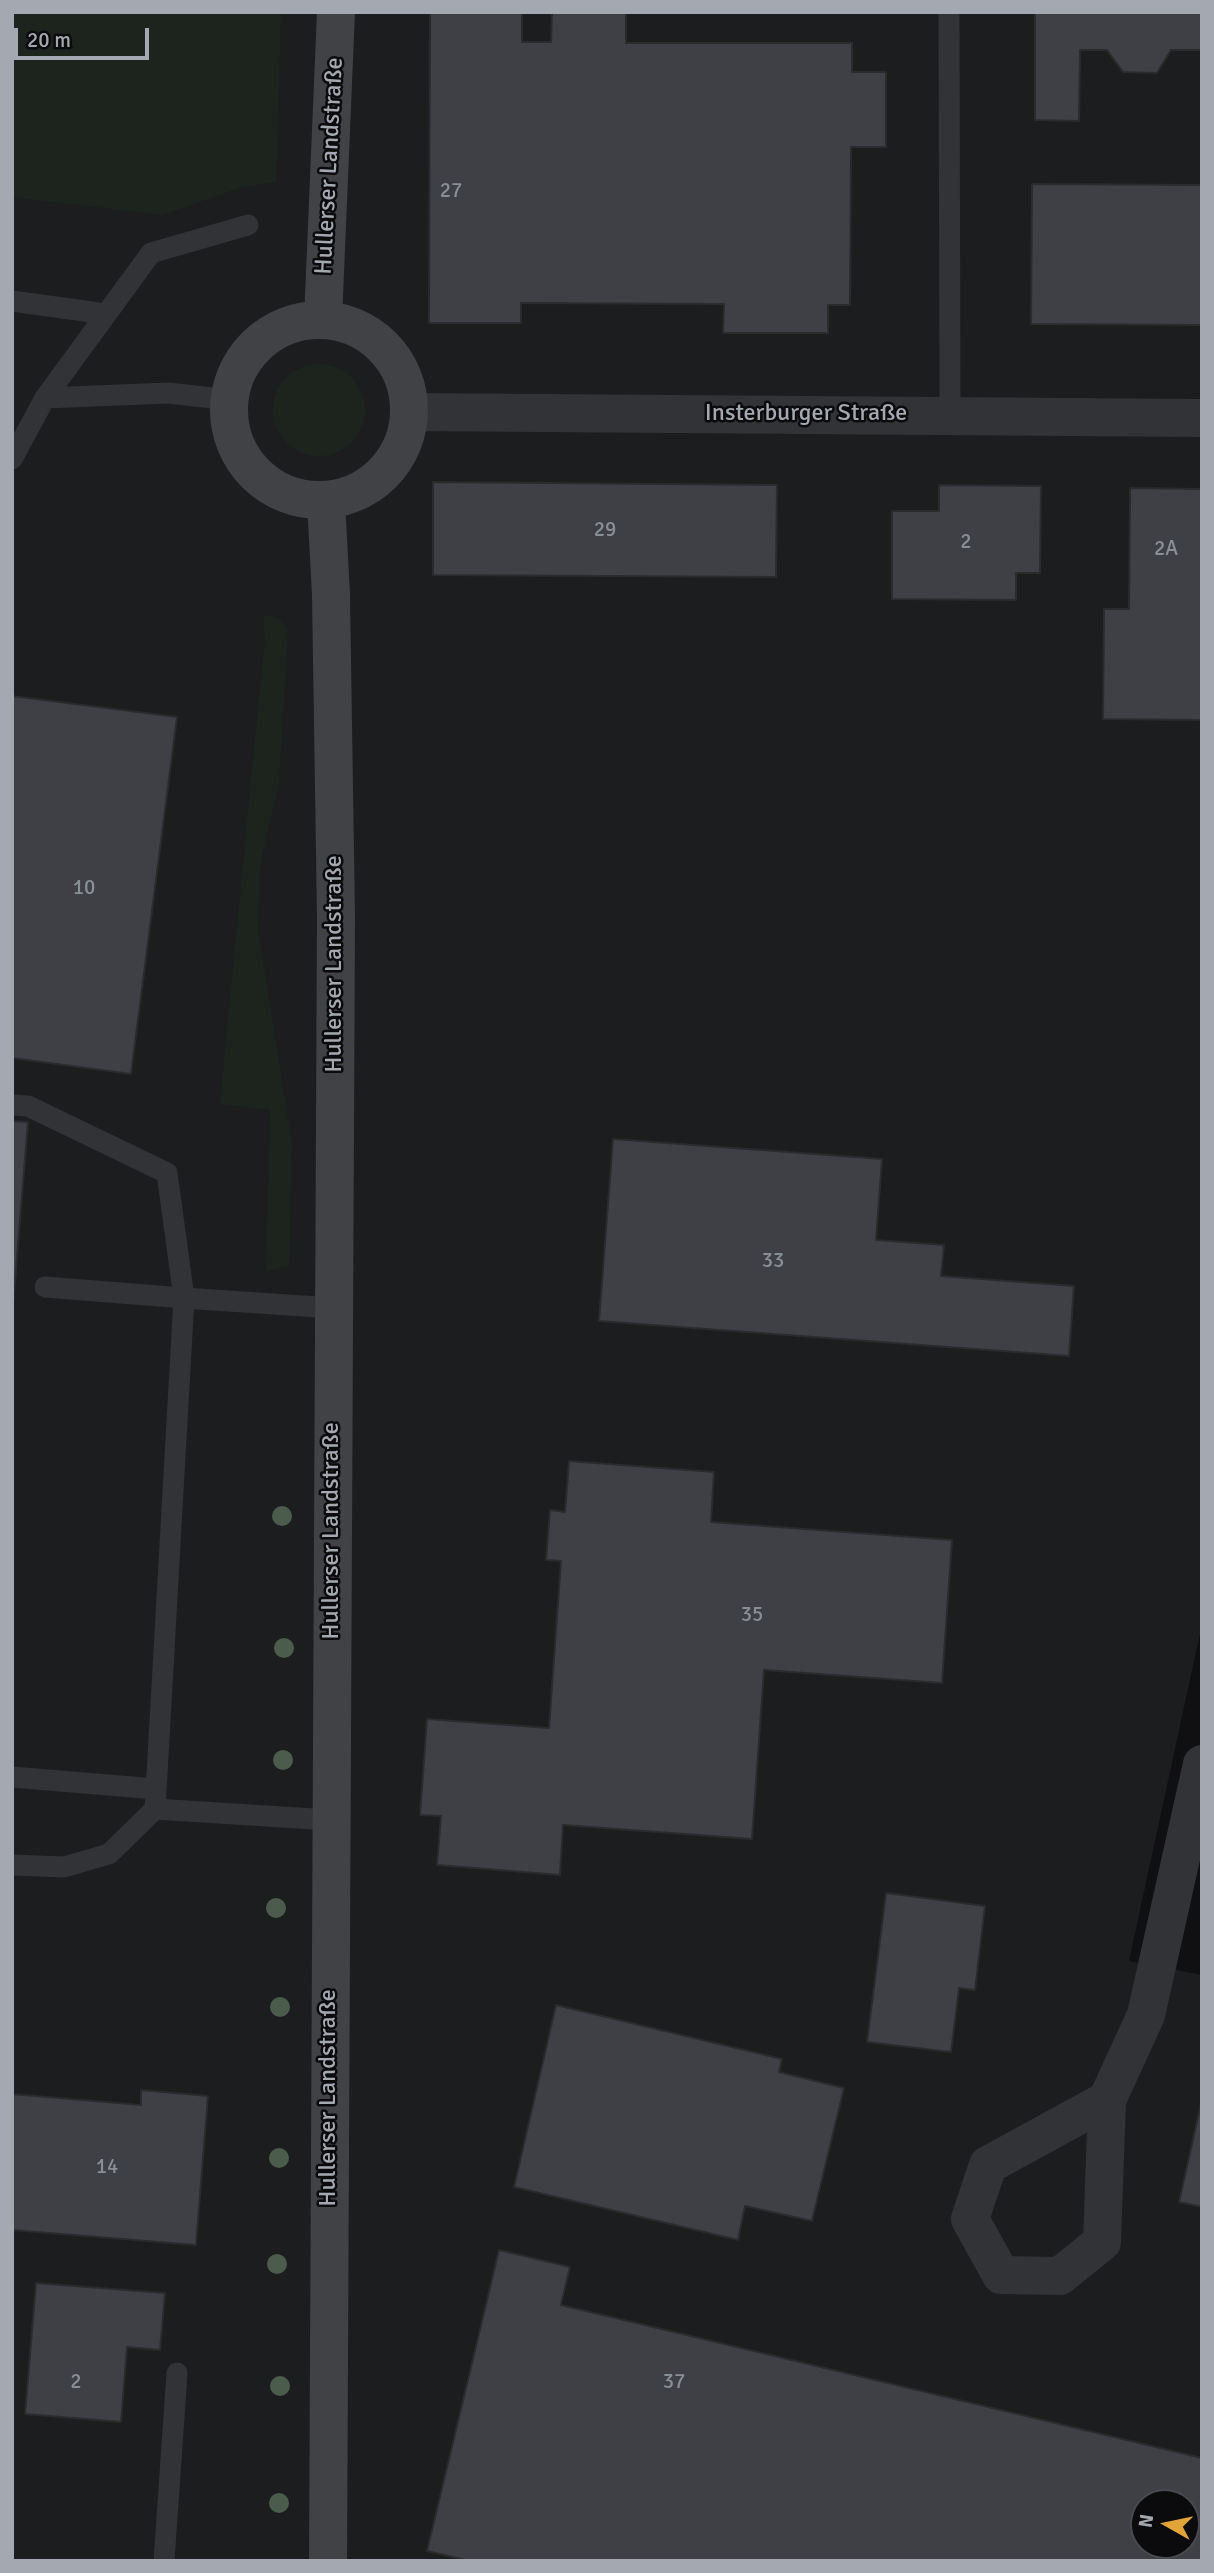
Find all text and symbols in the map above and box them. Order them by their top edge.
scale bar [18,14,152,58]
text: 20 m [27,27,71,53]
street label: Hullerser Landstraße [310,57,350,275]
house number: 27 [440,178,462,204]
street label: Insterburger Straße [705,400,907,428]
house number: 29 [594,517,616,543]
house number: 2 [960,529,972,555]
house number: 2A [1154,536,1178,562]
street label: Hullerser Landstraße [321,855,349,1073]
house number: 10 [73,875,95,901]
house number: 33 [762,1248,784,1274]
street label: Hullerser Landstraße [318,1422,346,1640]
house number: 35 [741,1602,763,1628]
street label: Hullerser Landstraße [315,1989,343,2207]
house number: 14 [96,2154,118,2180]
house number: 2 [70,2369,82,2395]
house number: 37 [663,2369,685,2395]
north arrow [1130,2489,1200,2559]
text: N [1133,2513,1159,2529]

